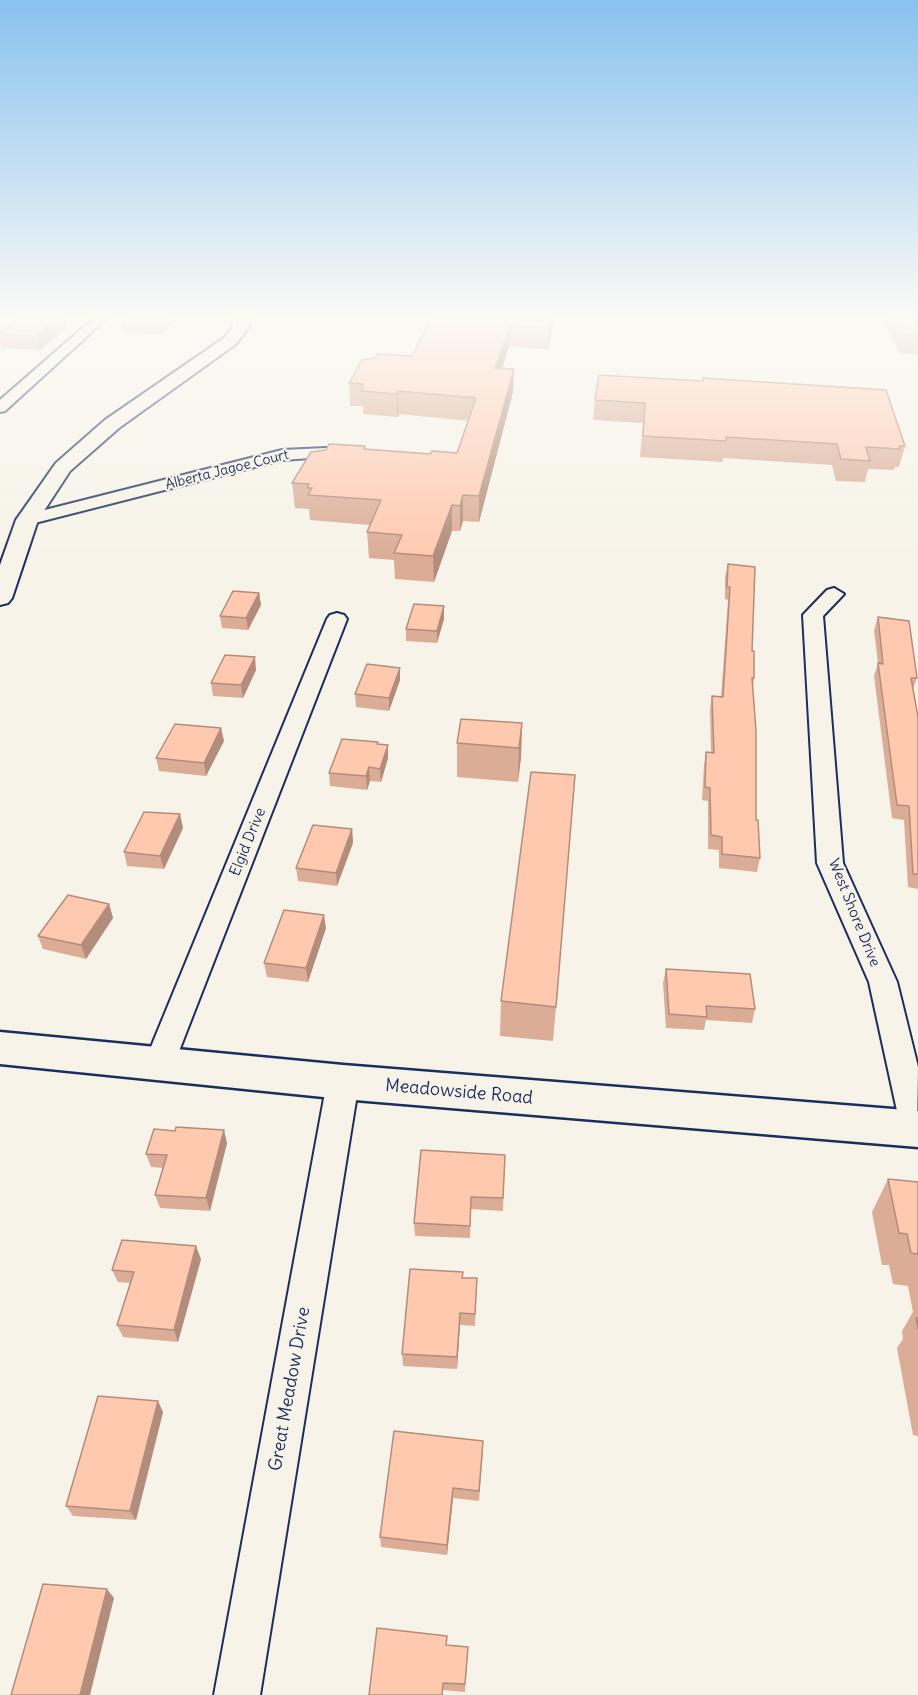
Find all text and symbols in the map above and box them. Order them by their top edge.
street label: Alberta Jagoe Court [164,447,290,493]
street label: Elgid Drive [226,805,270,879]
street label: West Shore Drive [824,856,884,970]
street label: Meadowside Road [384,1075,534,1109]
street label: Great Meadow Drive [265,1305,315,1473]

